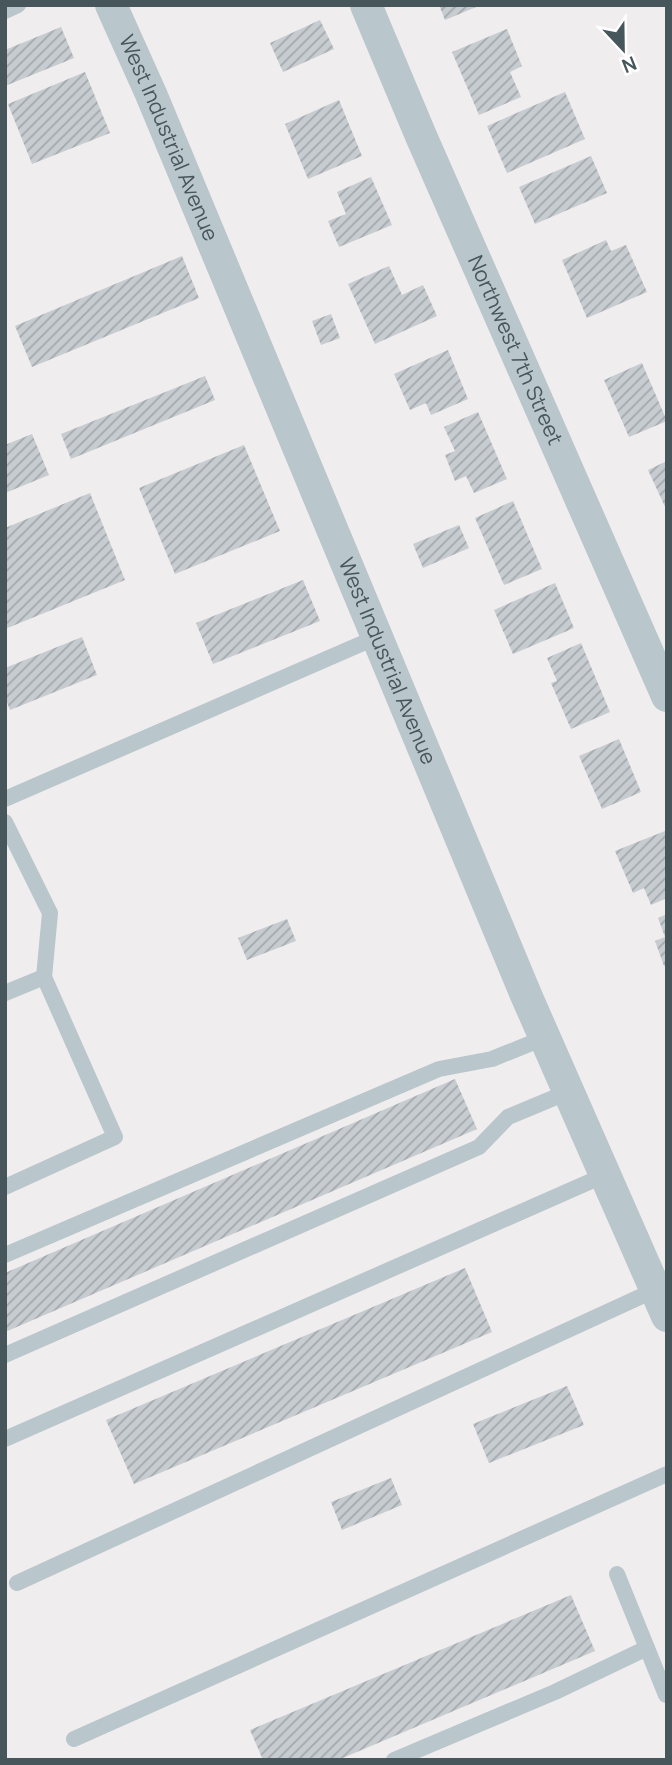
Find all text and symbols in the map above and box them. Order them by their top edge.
north arrow [588,14,658,84]
street label: West Industrial Avenue [113,30,226,245]
text: N [618,50,641,79]
street label: Northwest 7th Street [462,251,570,449]
street label: West Industrial Avenue [333,553,443,768]

